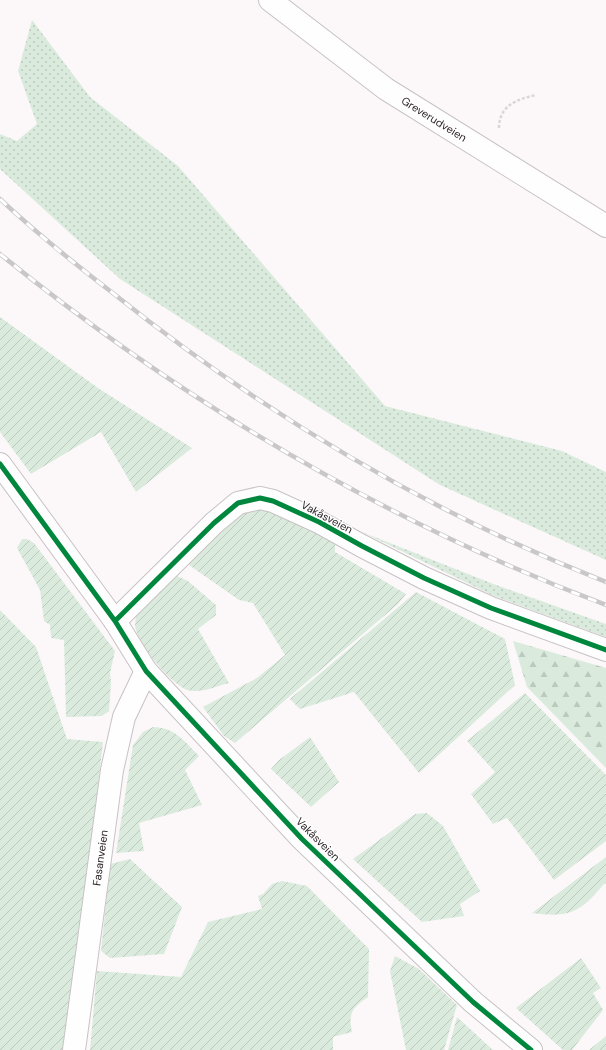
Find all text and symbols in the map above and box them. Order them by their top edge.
street label: Greverudveien [399,93,469,145]
street label: Vakåsveien [299,498,355,536]
street label: Vakåsveien [293,814,343,864]
street label: Fasanveien [89,829,111,887]

